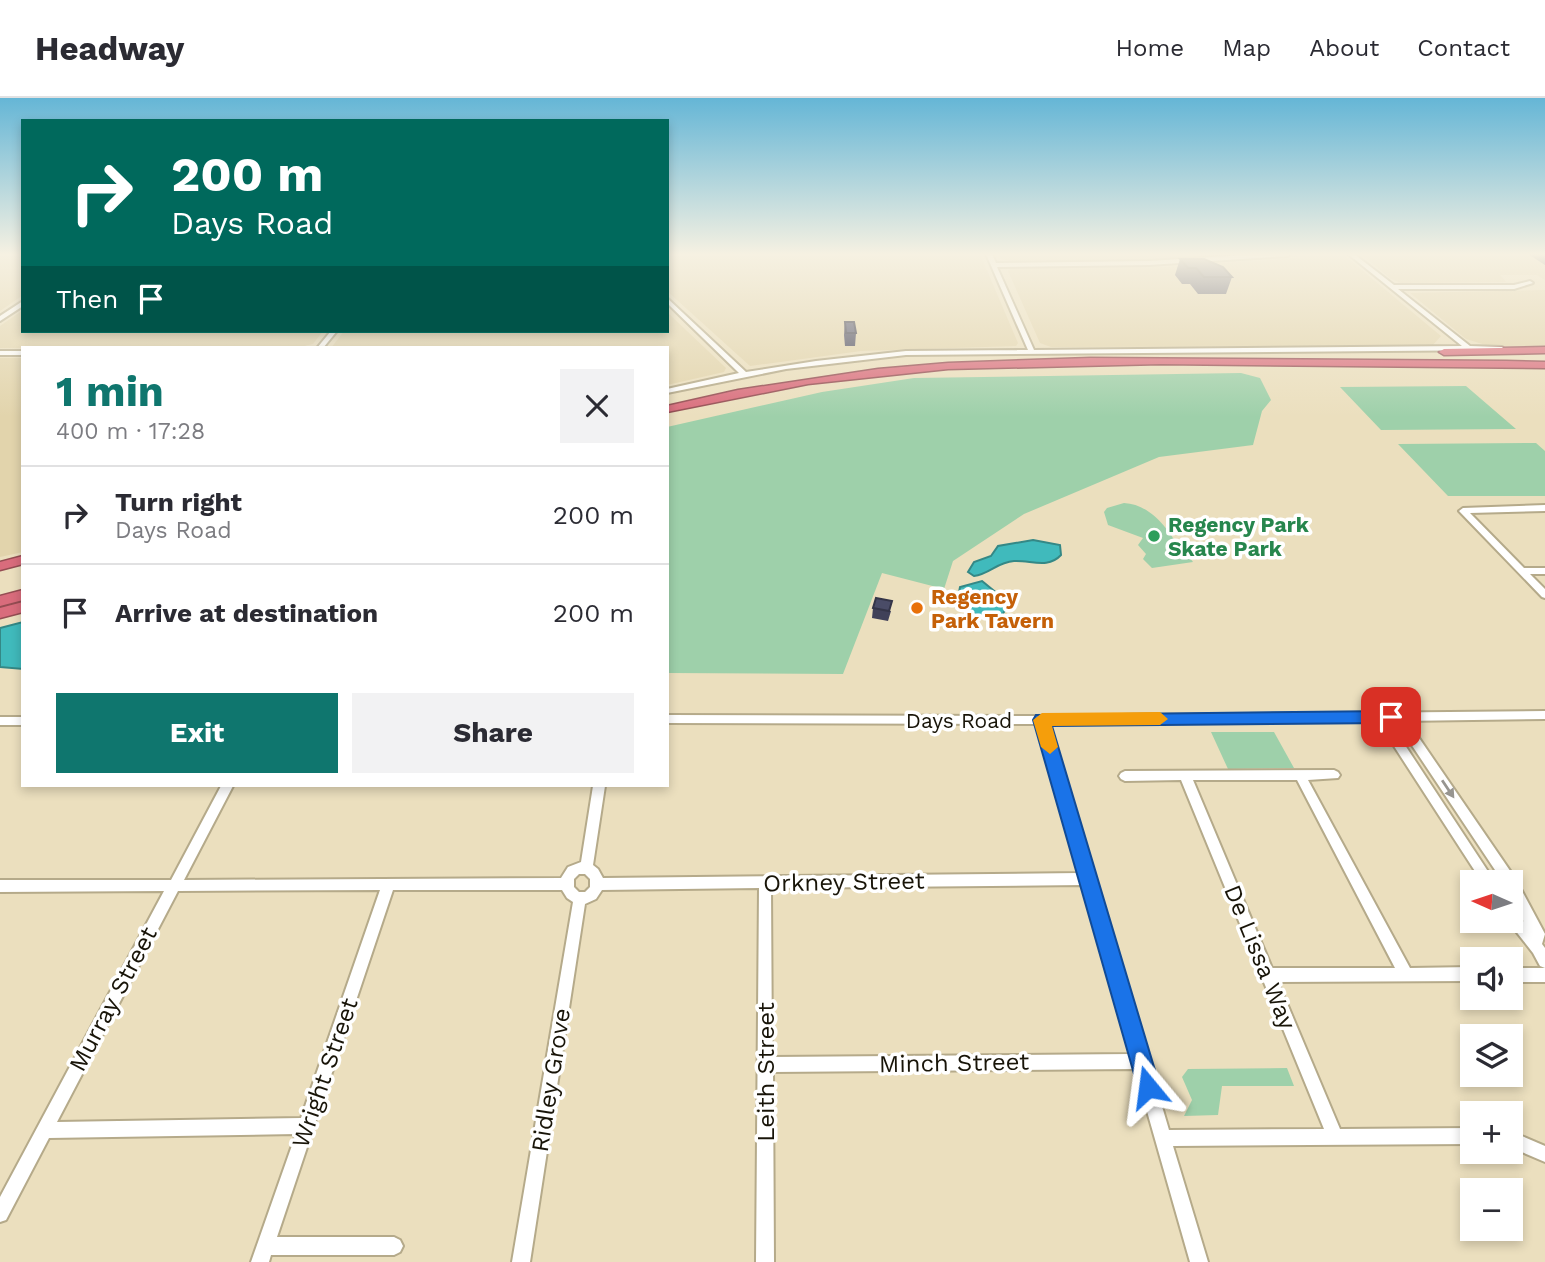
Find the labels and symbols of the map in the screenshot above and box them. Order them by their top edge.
place label: Regency Park Skate Park [1168,512,1310,561]
marker: Regency Park Skate Park [1146,528,1162,544]
place label: Regency Park Tavern [931,584,1054,633]
marker: Regency Park Tavern [909,600,925,616]
pin [1361,687,1421,747]
street label: Days Road [906,708,1012,733]
one-way arrow [1441,780,1455,798]
street label: Orkney Street [763,867,925,897]
north arrow [1460,870,1522,933]
street label: De Lissa Way [1218,881,1302,1034]
street label: Murray Street [63,922,163,1076]
street label: Wright Street [286,994,364,1152]
street label: Leith Street [752,1002,780,1142]
street label: Ridley Grove [526,1006,576,1154]
street label: Minch Street [879,1048,1029,1078]
position arrow [1111,1050,1185,1124]

